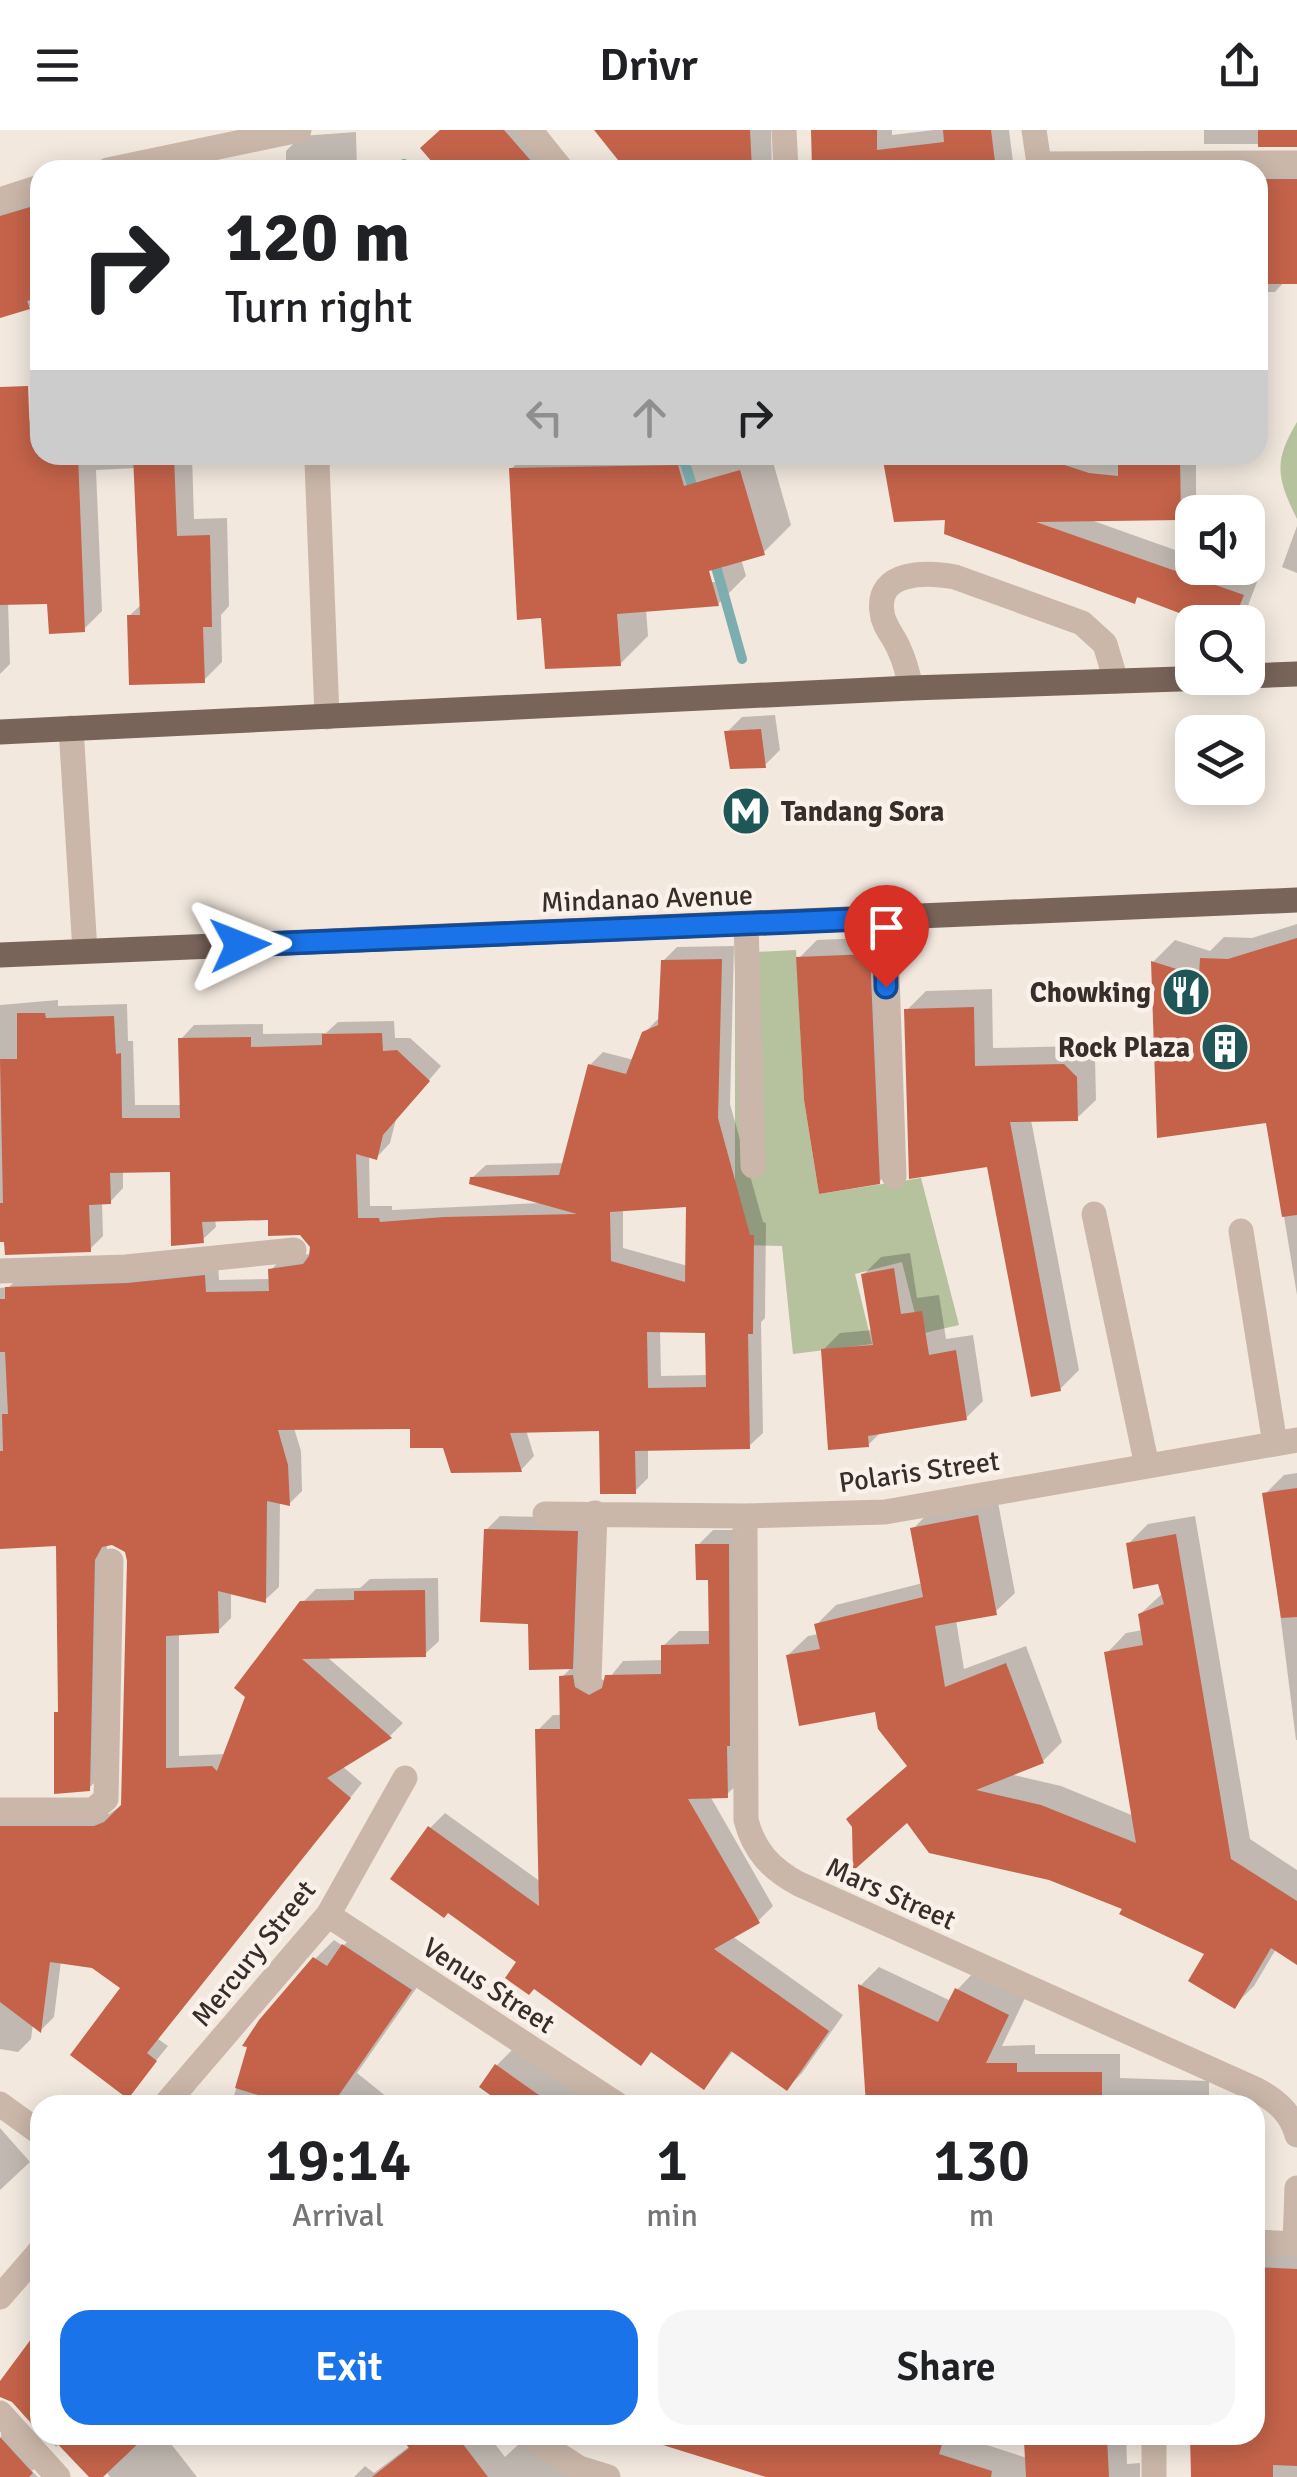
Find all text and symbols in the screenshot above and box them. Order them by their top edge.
icon: menu [30,38,85,93]
text: Drivr [599,38,698,93]
icon: share [1212,38,1267,93]
text: 120 m [225,194,410,280]
icon: right [60,200,190,330]
text: Turn right [225,280,413,335]
icon: left [517,390,572,445]
icon: ahead [622,390,677,445]
icon: right [727,390,782,445]
map controls [1175,495,1265,805]
button: sound [1175,495,1265,585]
button: search [1175,605,1265,695]
button: layers [1175,715,1265,805]
metro station icon: Tandang Sora [720,785,772,837]
place label: Tandang Sora [781,795,944,829]
street label: Mindanao Avenue [540,878,754,920]
pin [844,885,929,988]
position arrow [188,893,292,997]
icon: arrive [859,900,914,955]
restaurant icon: Chowking [1160,966,1212,1018]
place label: Chowking [1030,976,1151,1010]
building icon: Rock Plaza [1199,1021,1251,1073]
place label: Rock Plaza [1058,1031,1190,1065]
street label: Polaris Street [837,1444,1002,1500]
street label: Mars Street [820,1850,961,1938]
street label: Mercury Street [185,1874,323,2034]
street label: Venus Street [416,1931,561,2041]
text: 19:14 [265,2124,411,2198]
text: 1 [656,2124,688,2198]
text: 130 [933,2124,1030,2198]
text: Arrival [292,2196,384,2235]
text: min [646,2196,698,2235]
text: m [969,2196,994,2235]
button: Exit [60,2310,638,2425]
button: Share [658,2310,1235,2425]

